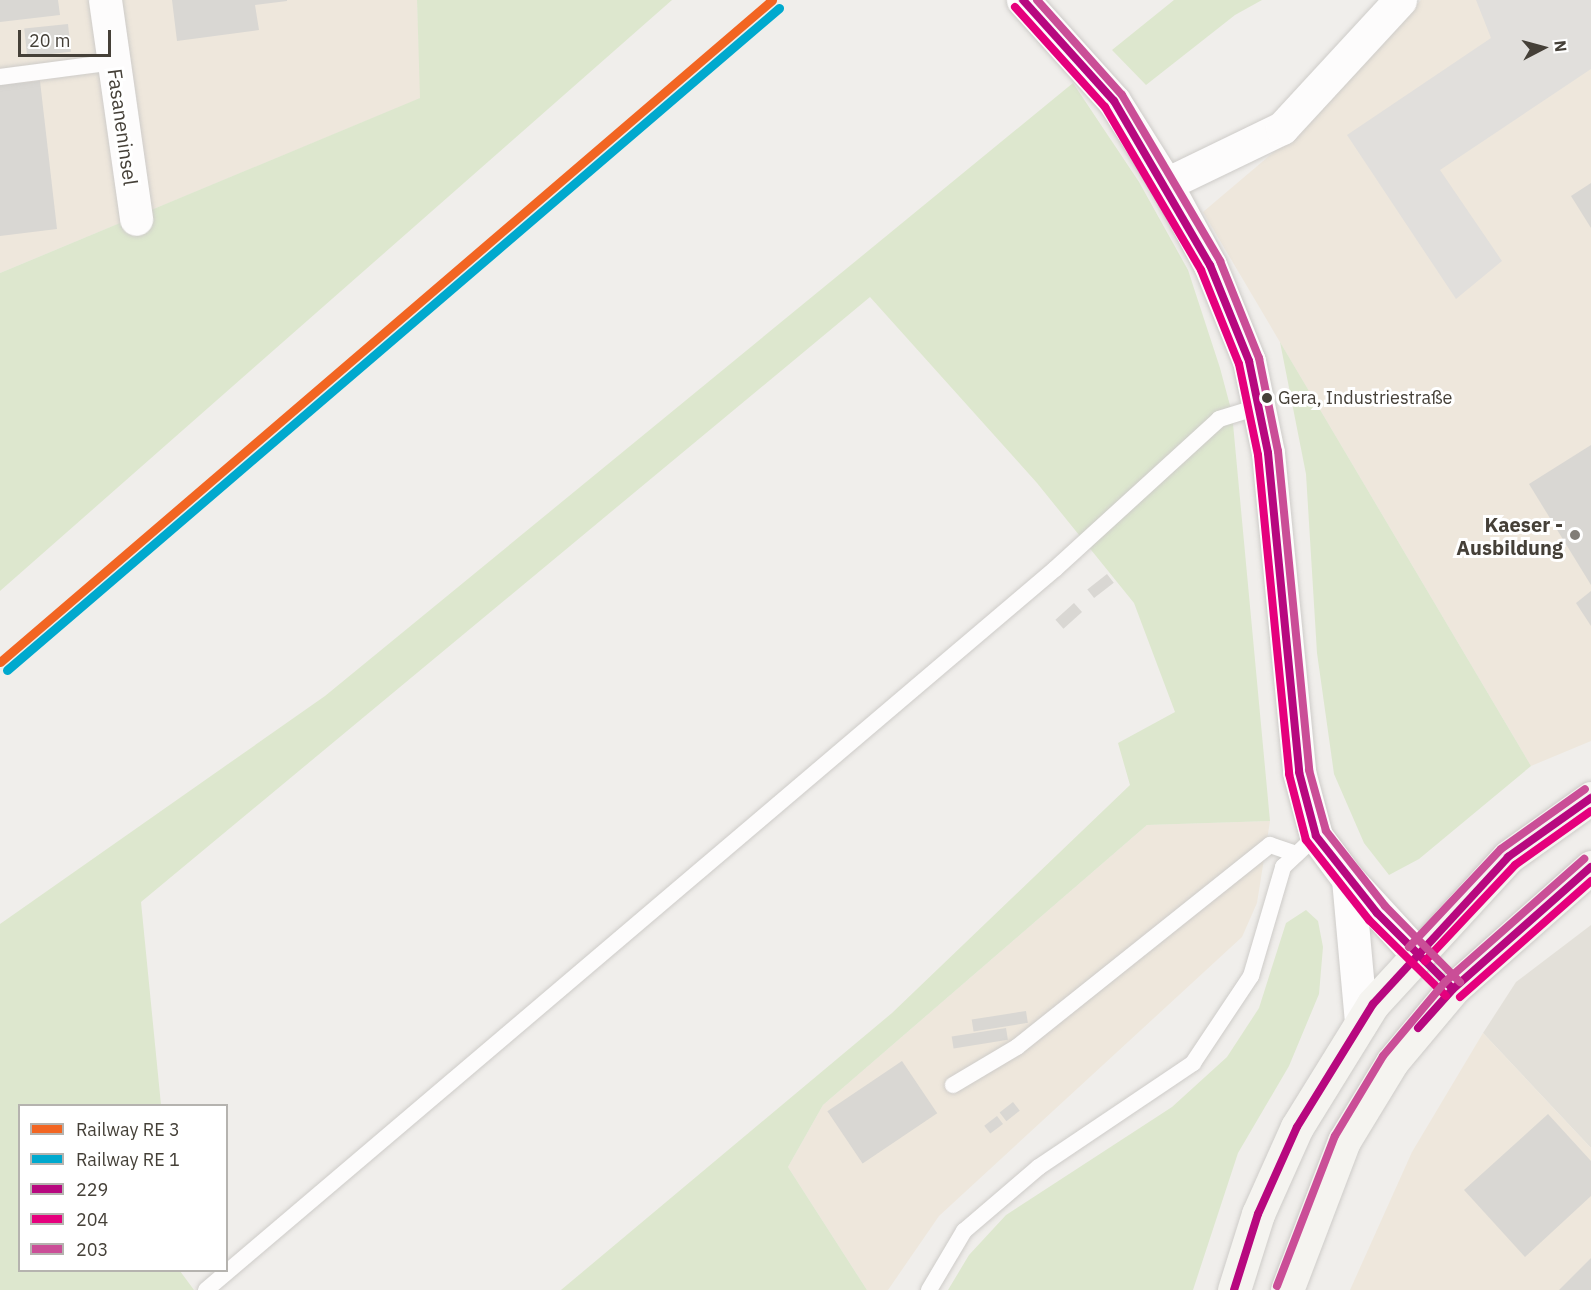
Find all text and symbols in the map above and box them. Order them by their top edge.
scale bar [21,18,114,56]
north arrow [1513,18,1573,78]
text: 20 m [29,29,71,52]
text: N [1550,39,1571,53]
street label: Fasaneninsel [103,67,143,187]
place label: Gera, Industriestraße [1278,387,1452,409]
marker: Gera, Industriestraße [1261,392,1273,404]
place label: Kaeser - Ausbildung [1456,512,1563,559]
marker: Kaeser - Ausbildung [1568,528,1582,542]
legend [18,1104,228,1272]
text: Railway RE 3 [76,1118,180,1141]
text: Railway RE 1 [76,1148,180,1171]
text: 229 [76,1178,108,1201]
text: 204 [76,1208,108,1231]
text: 203 [76,1238,108,1261]

